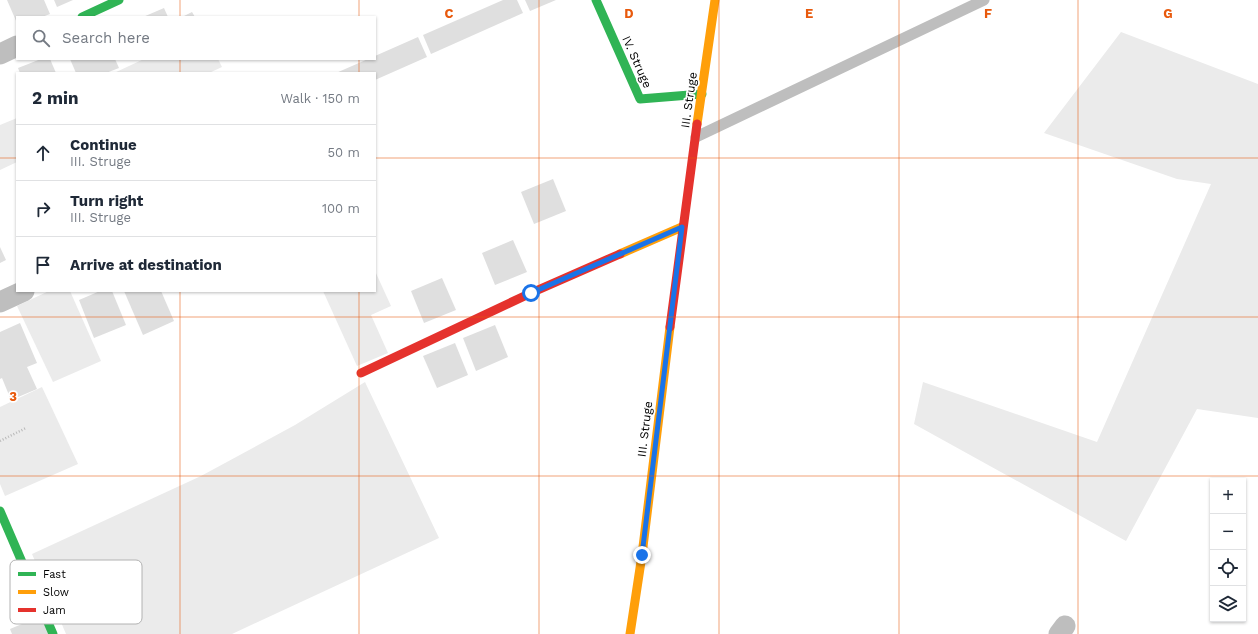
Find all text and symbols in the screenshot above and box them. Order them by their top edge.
text: C [445,6,454,21]
text: D [624,6,634,21]
text: E [805,6,813,21]
text: F [984,6,992,21]
text: G [1163,6,1173,21]
search box [16,16,376,60]
icon: search [30,27,52,49]
text: Search here [62,29,150,47]
street label: IV. Struge [619,34,655,90]
street label: III. Struge [678,71,700,129]
text: 2 min [32,88,78,108]
text: Walk · 150 m [281,91,360,106]
text: Continue [70,136,137,154]
icon: ahead [32,142,54,164]
text: 50 m [328,145,360,160]
text: III. Struge [70,154,131,169]
text: Turn right [70,192,143,210]
icon: right [32,198,54,220]
text: 100 m [322,201,360,216]
text: III. Struge [70,210,131,225]
icon: arrive [32,254,54,276]
text: Arrive at destination [70,256,222,274]
route start [522,284,540,302]
text: 3 [9,389,17,404]
street label: III. Struge [635,400,655,458]
map controls [1210,478,1246,622]
button: + [1210,478,1246,514]
button: − [1210,514,1246,550]
route end [633,546,651,564]
button: locate [1210,550,1246,586]
legend [10,560,142,624]
text: Fast [43,568,66,581]
text: Slow [43,586,69,599]
button: layers [1210,586,1246,622]
text: Jam [43,604,66,617]

